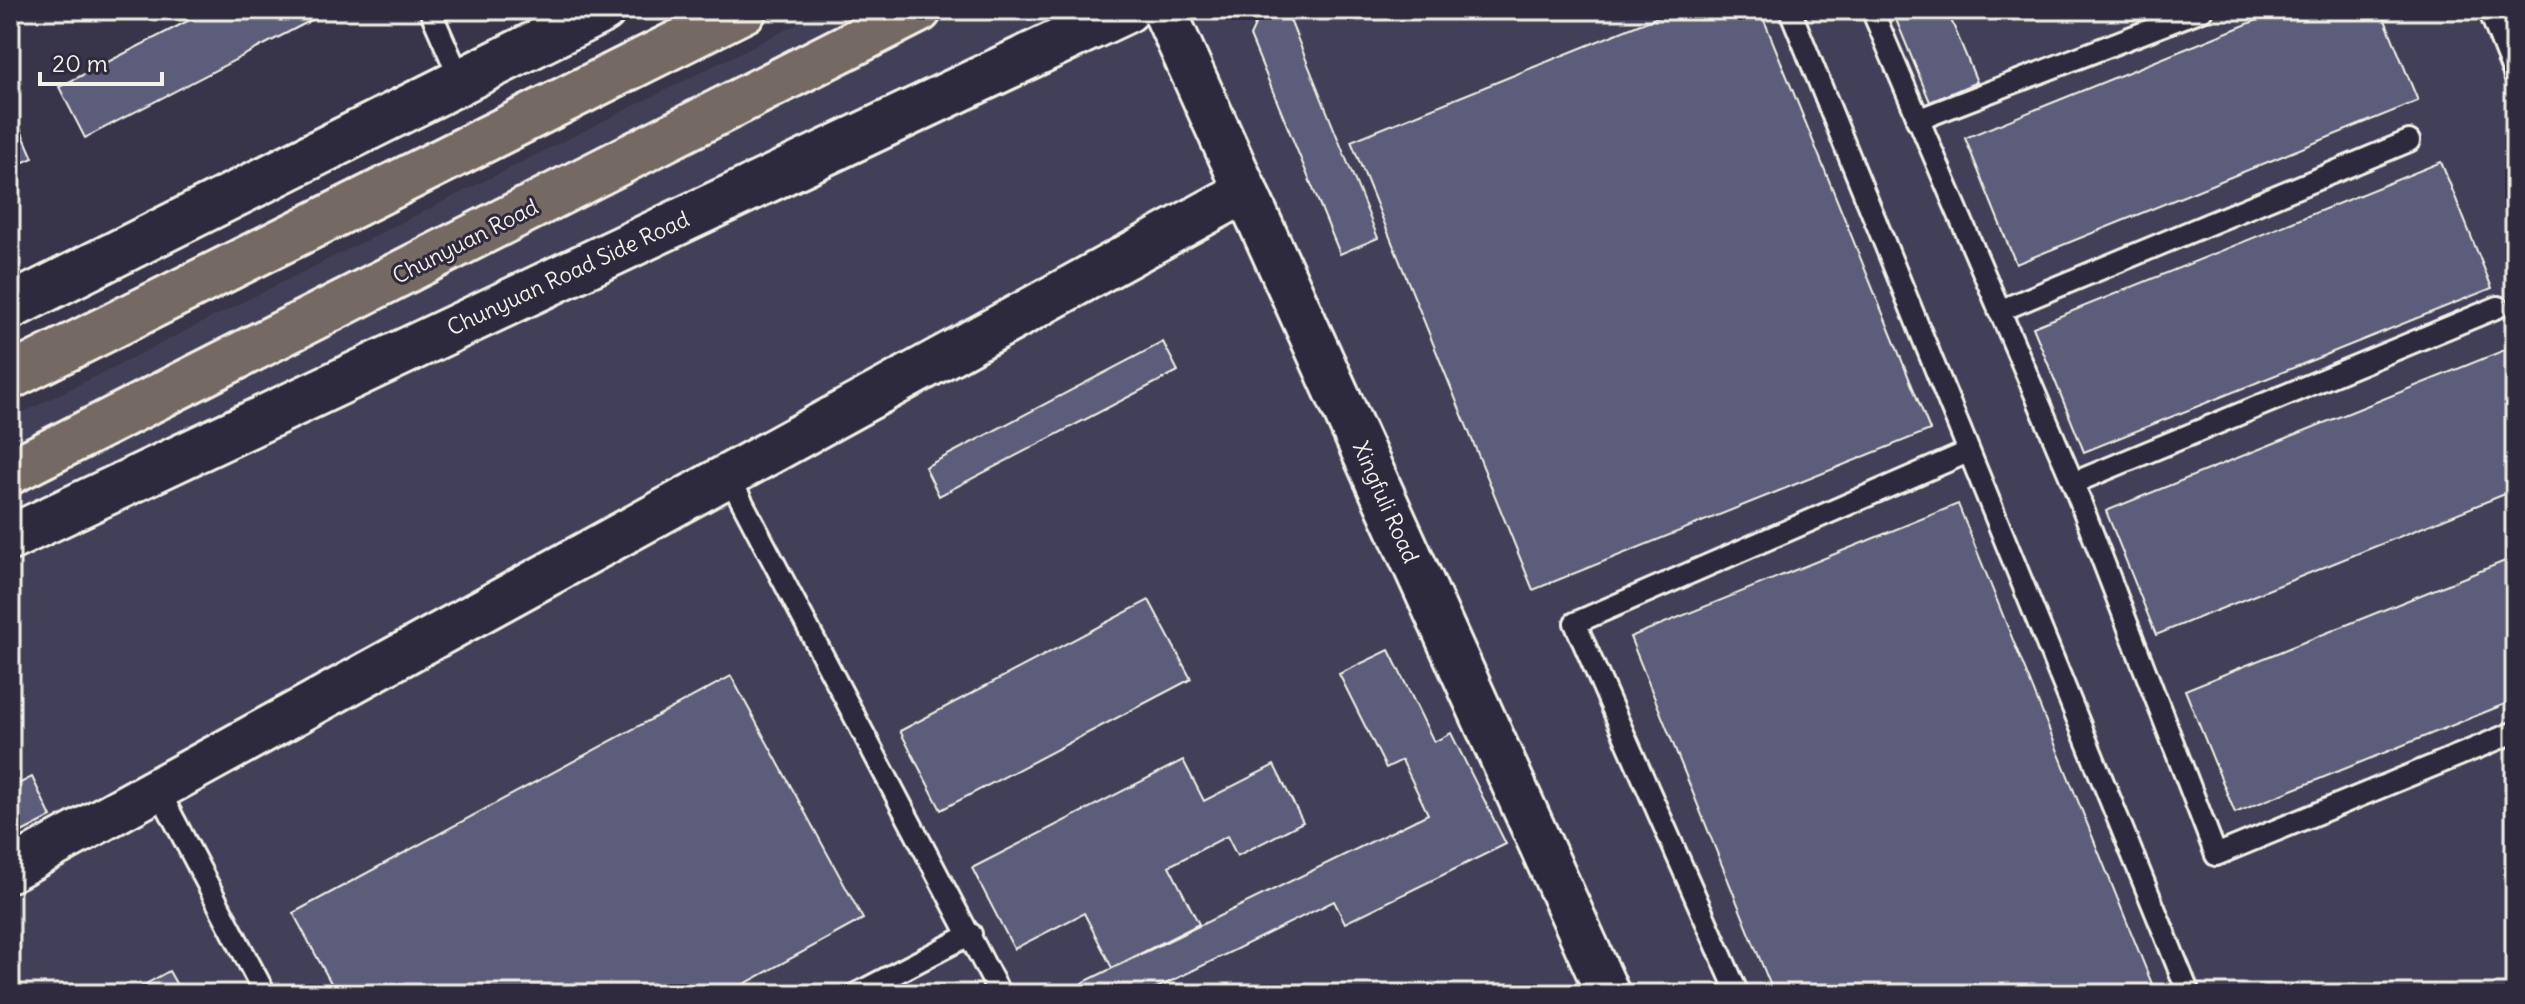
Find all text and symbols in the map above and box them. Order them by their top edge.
scale bar [40,36,162,86]
text: 20 m [52,48,108,78]
street label: Chunyuan Road [387,192,543,290]
street label: Chunyuan Road Side Road [443,205,694,341]
street label: Xingfuli Road [1347,437,1425,567]

